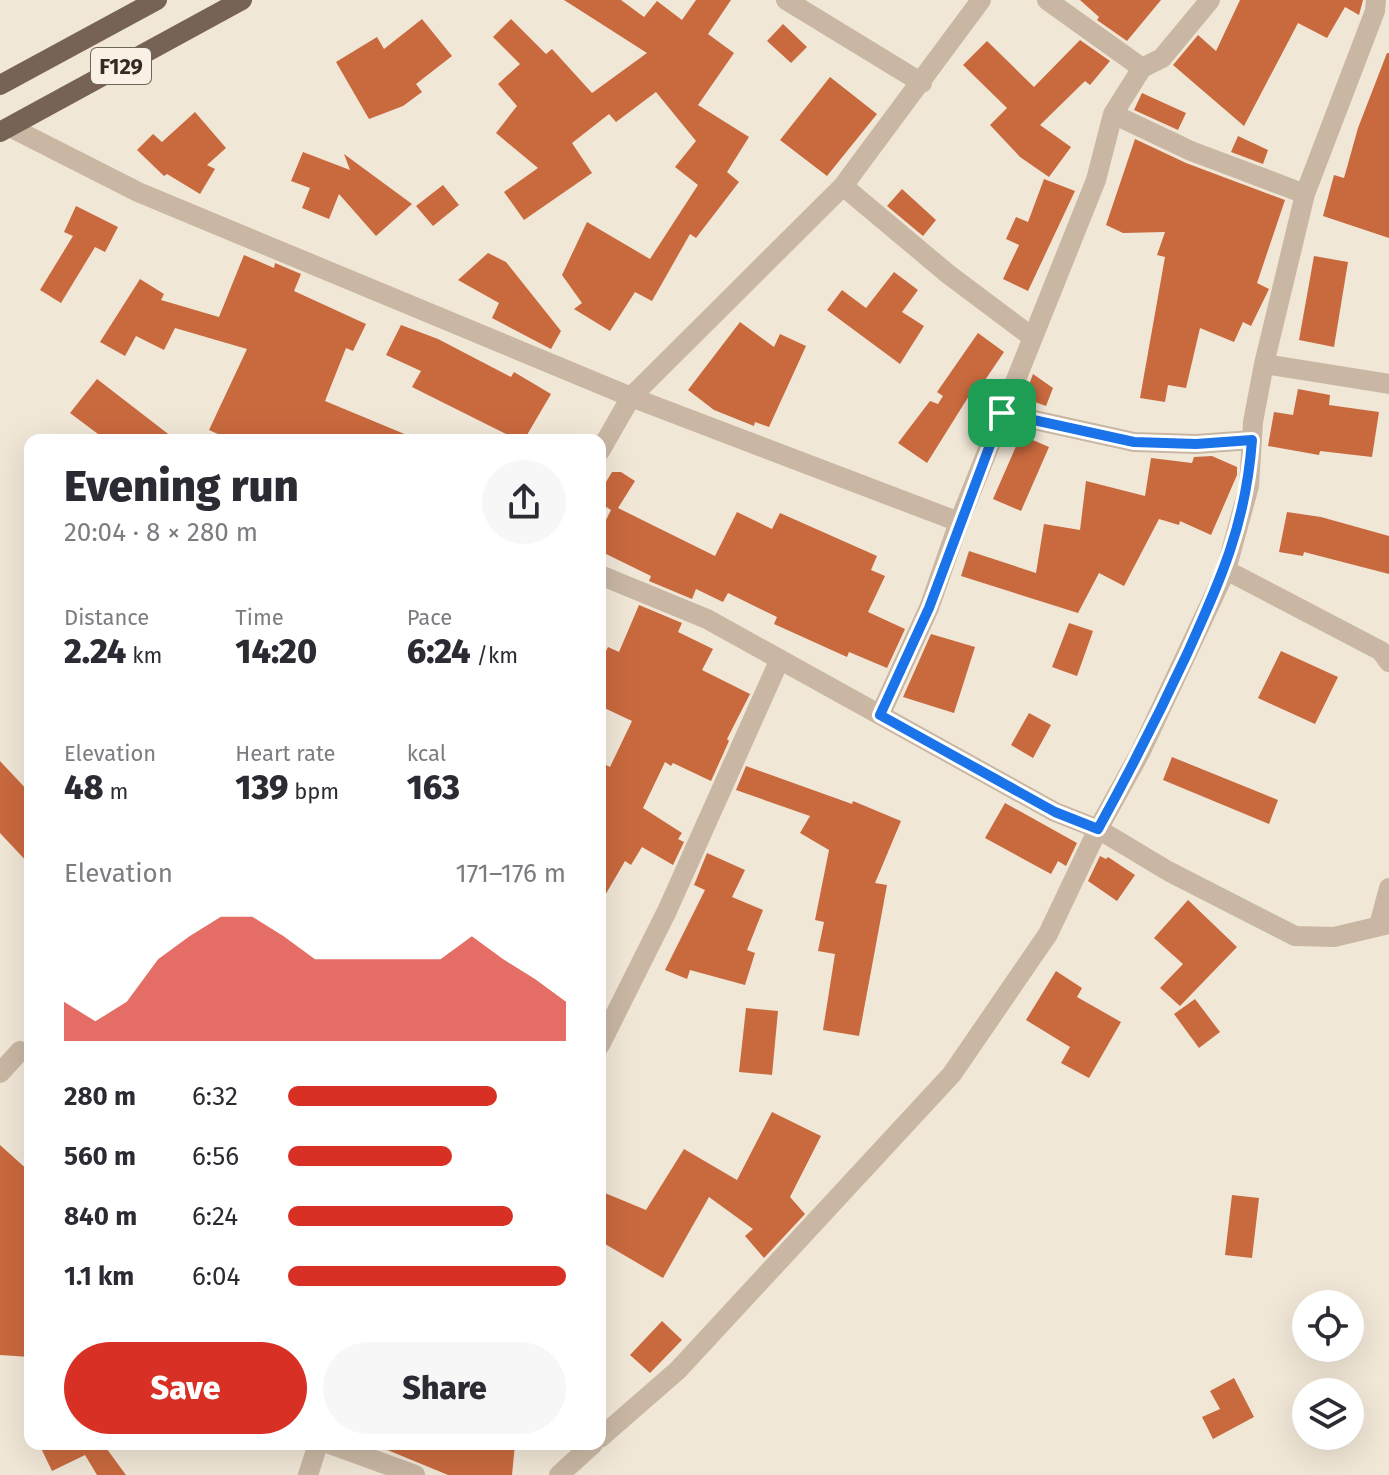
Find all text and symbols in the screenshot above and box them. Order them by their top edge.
road number: F129 [91,48,151,84]
pin [968,379,1036,447]
icon: arrive [980,391,1024,435]
text: Evening run [64,460,299,513]
button: share [482,460,566,544]
text: 20:04 · 8 × 280 m [64,517,258,548]
text: Distance [64,604,149,631]
text: Time [235,604,284,631]
text: Pace [407,604,452,631]
text: 2.24 [64,631,126,672]
text: 14:20 [235,631,317,672]
text: 6:24 [407,631,471,672]
text: km [126,642,162,669]
text: /km [471,642,518,669]
text: Elevation [64,740,156,767]
text: Heart rate [235,740,336,767]
text: kcal [407,740,446,767]
text: 48 [64,767,104,808]
text: 139 [235,767,288,808]
text: 163 [407,767,460,808]
text: m [104,778,128,805]
text: bpm [288,778,339,805]
text: Elevation [64,858,173,889]
text: 171–176 m [455,858,566,889]
text: 280 m [64,1081,136,1112]
text: 6:32 [192,1081,238,1112]
text: 560 m [64,1141,136,1172]
text: 6:56 [192,1141,239,1172]
text: 840 m [64,1201,137,1232]
text: 6:24 [192,1201,238,1232]
text: 1.1 km [64,1261,134,1292]
text: 6:04 [192,1261,240,1292]
map controls [1292,1290,1364,1450]
button: locate [1292,1290,1364,1362]
button: Save [64,1342,307,1434]
button: Share [323,1342,566,1434]
button: layers [1292,1378,1364,1450]

